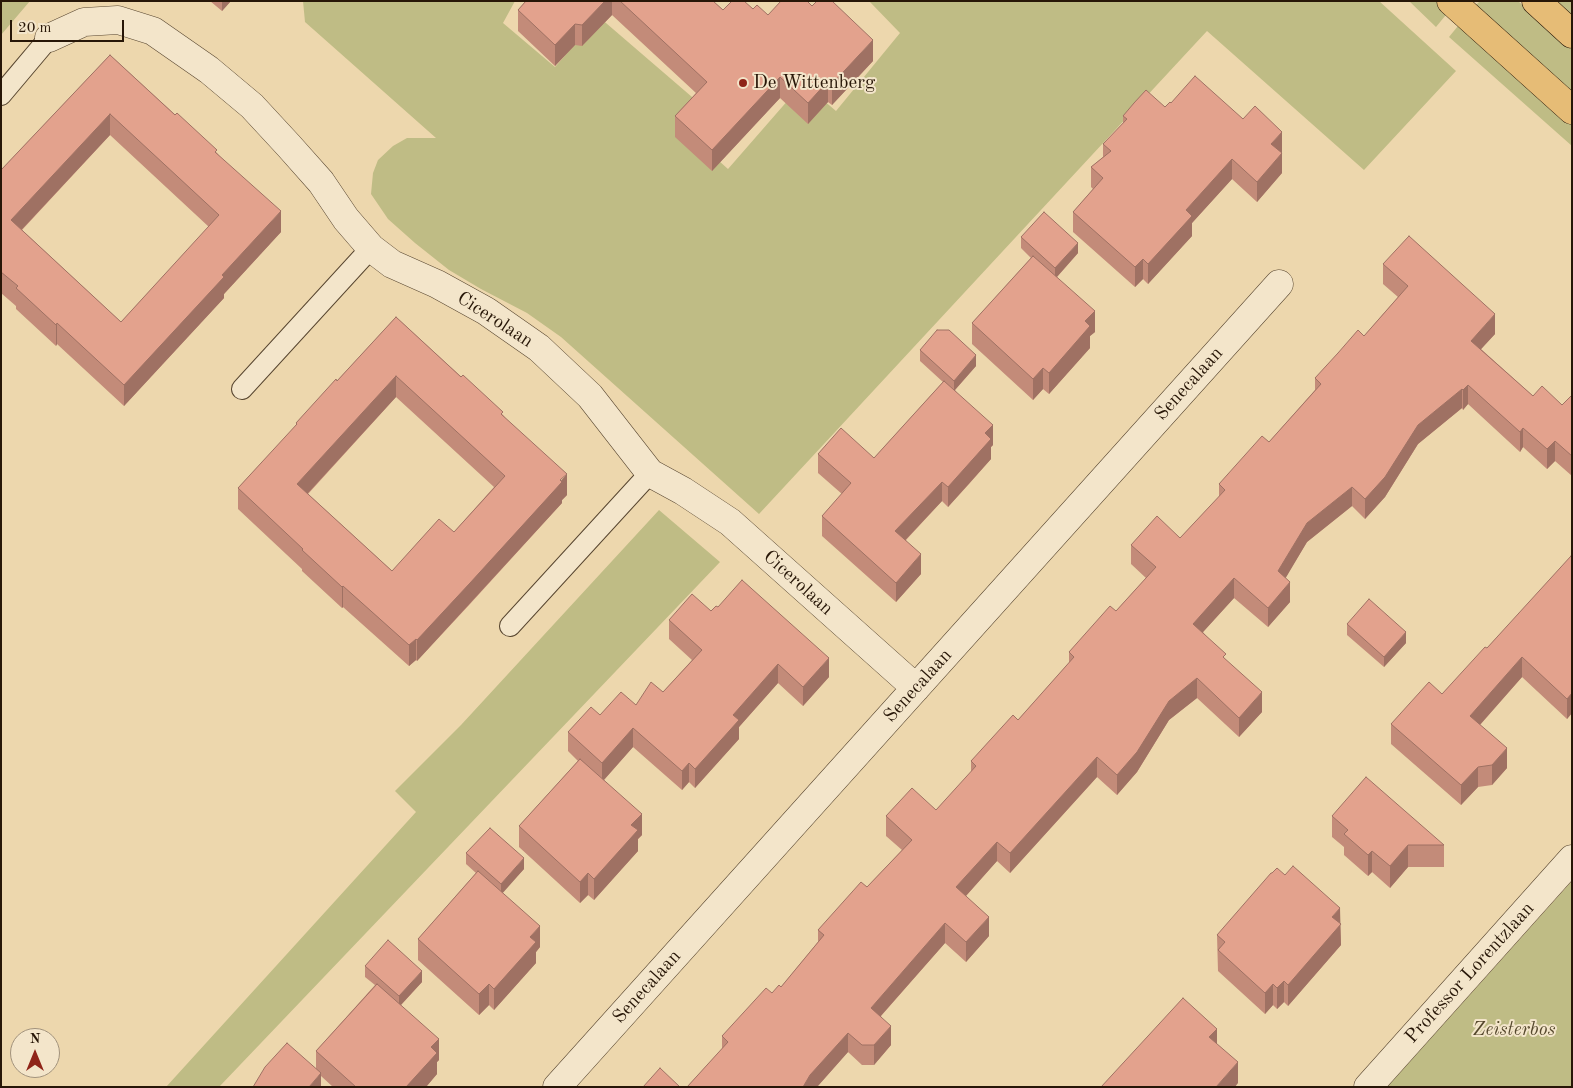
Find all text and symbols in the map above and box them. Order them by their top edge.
scale bar [12,10,126,42]
text: 20 m [18,21,52,36]
place label: De Wittenberg [753,72,875,94]
marker: De Wittenberg [737,77,749,89]
street label: Cicerolaan [453,287,537,353]
street label: Senecalaan [1150,342,1228,426]
street label: Cicerolaan [758,546,838,620]
street label: Senecalaan [879,644,957,728]
street label: Professor Lorentzlaan [1401,898,1539,1048]
street label: Senecalaan [608,945,686,1029]
park label: Zeisterbos [1473,1019,1555,1041]
north arrow [10,1028,60,1078]
text: N [30,1032,40,1046]

